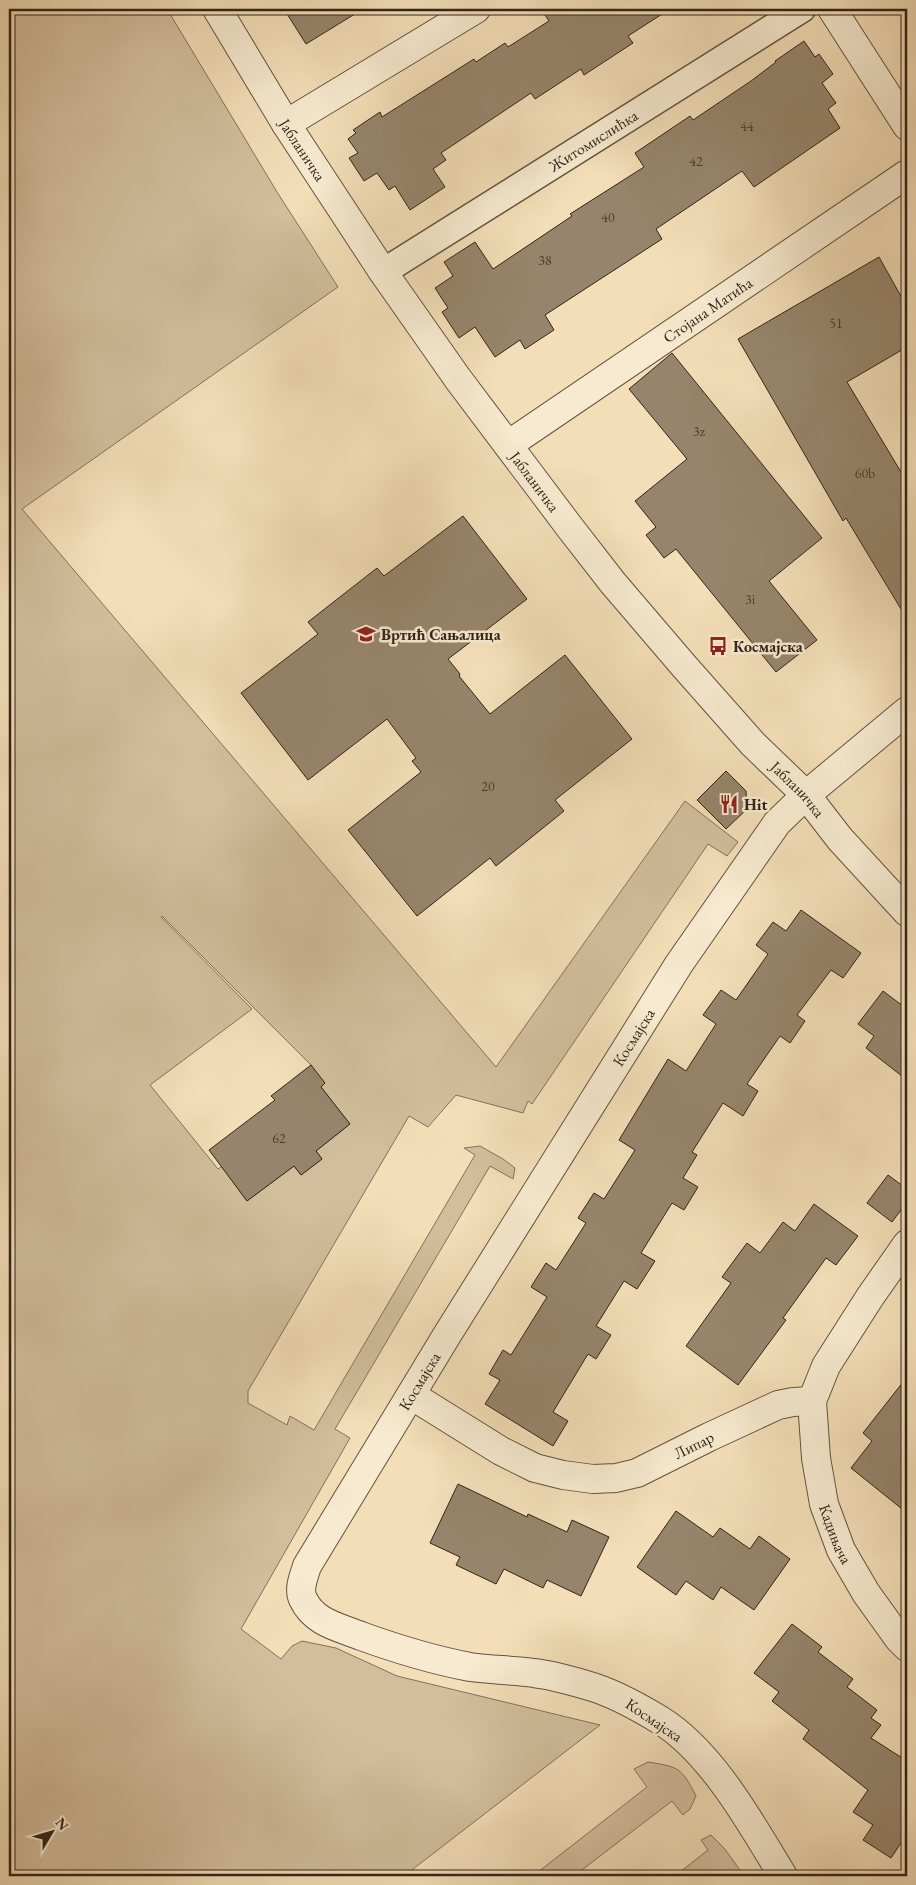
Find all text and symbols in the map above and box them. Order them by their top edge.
street label: Житомислићка [544,104,642,177]
street label: Јабланичка [274,113,331,186]
house number: 44 [740,117,754,135]
house number: 42 [689,152,703,170]
house number: 40 [601,208,615,226]
house number: 38 [538,251,552,269]
street label: Стојана Матића [658,271,757,348]
house number: 51 [829,314,843,332]
house number: 3z [693,422,706,440]
street label: Јабланичка [504,445,565,516]
house number: 60b [855,464,875,482]
house number: 3i [745,590,756,608]
school or university icon: Вртић Сањалица [355,623,377,645]
place label: Вртић Сањалица [381,624,502,645]
bus stop icon: Космајска [707,635,729,657]
place label: Космајска [733,636,804,657]
street label: Јабланичка [765,755,830,822]
house number: 20 [481,777,495,795]
restaurant icon: Hit [718,793,740,815]
place label: Hit [744,794,768,815]
street label: Космајска [607,1004,660,1070]
house number: 62 [272,1129,286,1147]
street label: Космајска [393,1347,445,1414]
street label: Липар [670,1426,717,1464]
street label: Кадињача [814,1501,858,1568]
street label: Космајска [621,1693,687,1747]
north arrow [28,1808,78,1858]
text: N [52,1814,73,1835]

